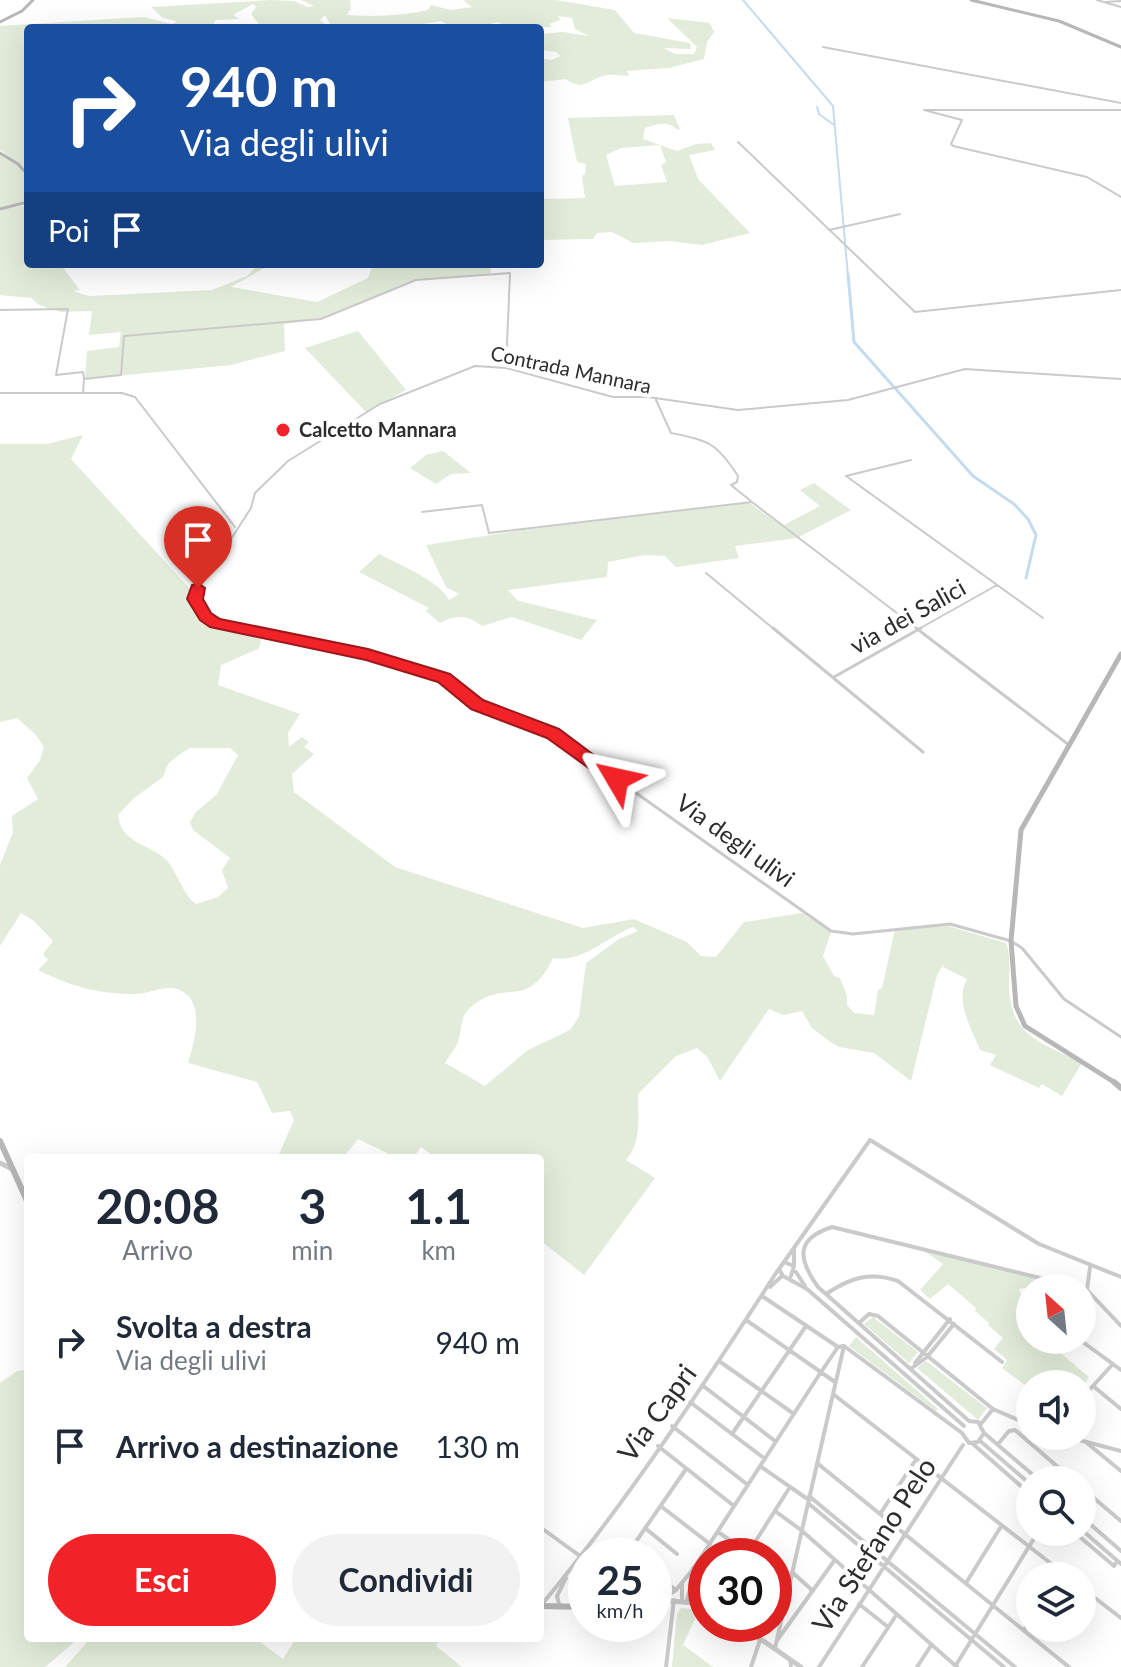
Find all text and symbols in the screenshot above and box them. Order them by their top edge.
text: 940 m [180,52,338,119]
icon: right [48,56,152,160]
text: Via degli ulivi [180,120,389,164]
icon: arrive [105,208,149,252]
text: Poi [48,212,89,248]
street label: Contrada Mannara [489,340,654,398]
place label: Calcetto Mannara [299,417,457,441]
marker: Calcetto Mannara [274,421,292,439]
pin [164,506,232,588]
icon: arrive [176,518,220,562]
street label: via dei Salici [844,572,970,659]
position arrow [575,737,659,821]
street label: Via degli ulivi [671,787,801,892]
text: 20:08 [96,1177,219,1234]
text: 3 [298,1177,326,1234]
text: 1.1 [405,1177,472,1234]
text: Arrivo [122,1234,193,1266]
text: min [291,1234,333,1266]
text: km [421,1234,456,1266]
north arrow [1016,1274,1096,1354]
map controls [1016,1274,1096,1642]
text: Svolta a destra [116,1308,312,1344]
icon: right [48,1320,92,1364]
text: 940 m [435,1324,520,1360]
text: Via degli ulivi [116,1344,267,1376]
street label: Via Capri [610,1357,703,1468]
button: sound [1016,1370,1096,1450]
icon: arrive [48,1424,92,1468]
text: Arrivo a destinazione [116,1428,398,1464]
text: 130 m [435,1428,520,1464]
street label: Via Stefano Pelo [804,1451,942,1638]
button: search [1016,1466,1096,1546]
button: Esci [48,1534,276,1626]
button: Condividi [292,1534,520,1626]
speed limit sign: 30 [688,1538,792,1642]
text: 25 [597,1556,643,1604]
button: layers [1016,1562,1096,1642]
text: km/h [597,1598,643,1622]

